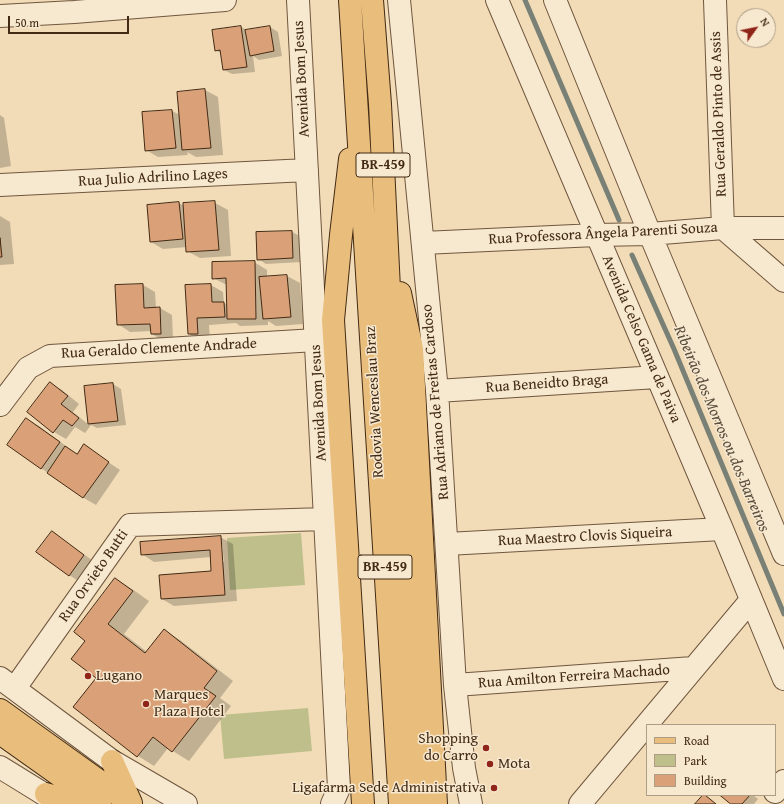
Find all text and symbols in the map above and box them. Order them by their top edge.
scale bar [10,8,131,34]
north arrow [736,8,776,48]
text: 50 m [15,14,39,31]
text: N [757,15,774,29]
street label: Avenida Bom Jesus [290,20,314,138]
street label: Rua Geraldo Pinto de Assis [707,31,731,197]
road number: BR-459 [356,153,410,177]
street label: Rua Julio Adrilino Lages [78,165,228,191]
street label: Rua Professora Ângela Parenti Souza [488,219,718,249]
street label: Avenida Celso Gama de Paiva [597,252,685,426]
street label: Rua Adriano de Freitas Cardoso [418,304,454,500]
water label: Ribeirão dos Morros ou dos Barreiros [669,323,773,535]
street label: Rodovia Wenceslau Braz [362,326,388,478]
street label: Rua Geraldo Clemente Andrade [61,335,257,363]
street label: Avenida Bom Jesus [307,344,331,462]
street label: Rua Beneidto Braga [485,371,609,397]
street label: Rua Maestro Clovis Siqueira [497,523,673,551]
street label: Rua Orvieto Butti [55,526,133,626]
road number: BR-459 [358,555,412,579]
street label: Rua Amilton Ferreira Machado [478,661,670,693]
place label: Lugano [96,667,142,685]
marker: Lugano [83,671,93,681]
place label: Marques Plaza Hotel [154,686,224,721]
marker: Marques Plaza Hotel [141,699,151,709]
legend [646,724,776,796]
place label: Shopping do Carro [418,730,478,765]
text: Road [684,732,709,749]
marker: Shopping do Carro [481,743,491,753]
text: Park [684,752,707,769]
place label: Mota [498,755,530,773]
marker: Mota [485,759,495,769]
text: Building [684,772,727,789]
place label: Ligafarma Sede Administrativa [292,779,486,797]
marker: Ligafarma Sede Administrativa [489,783,499,793]

